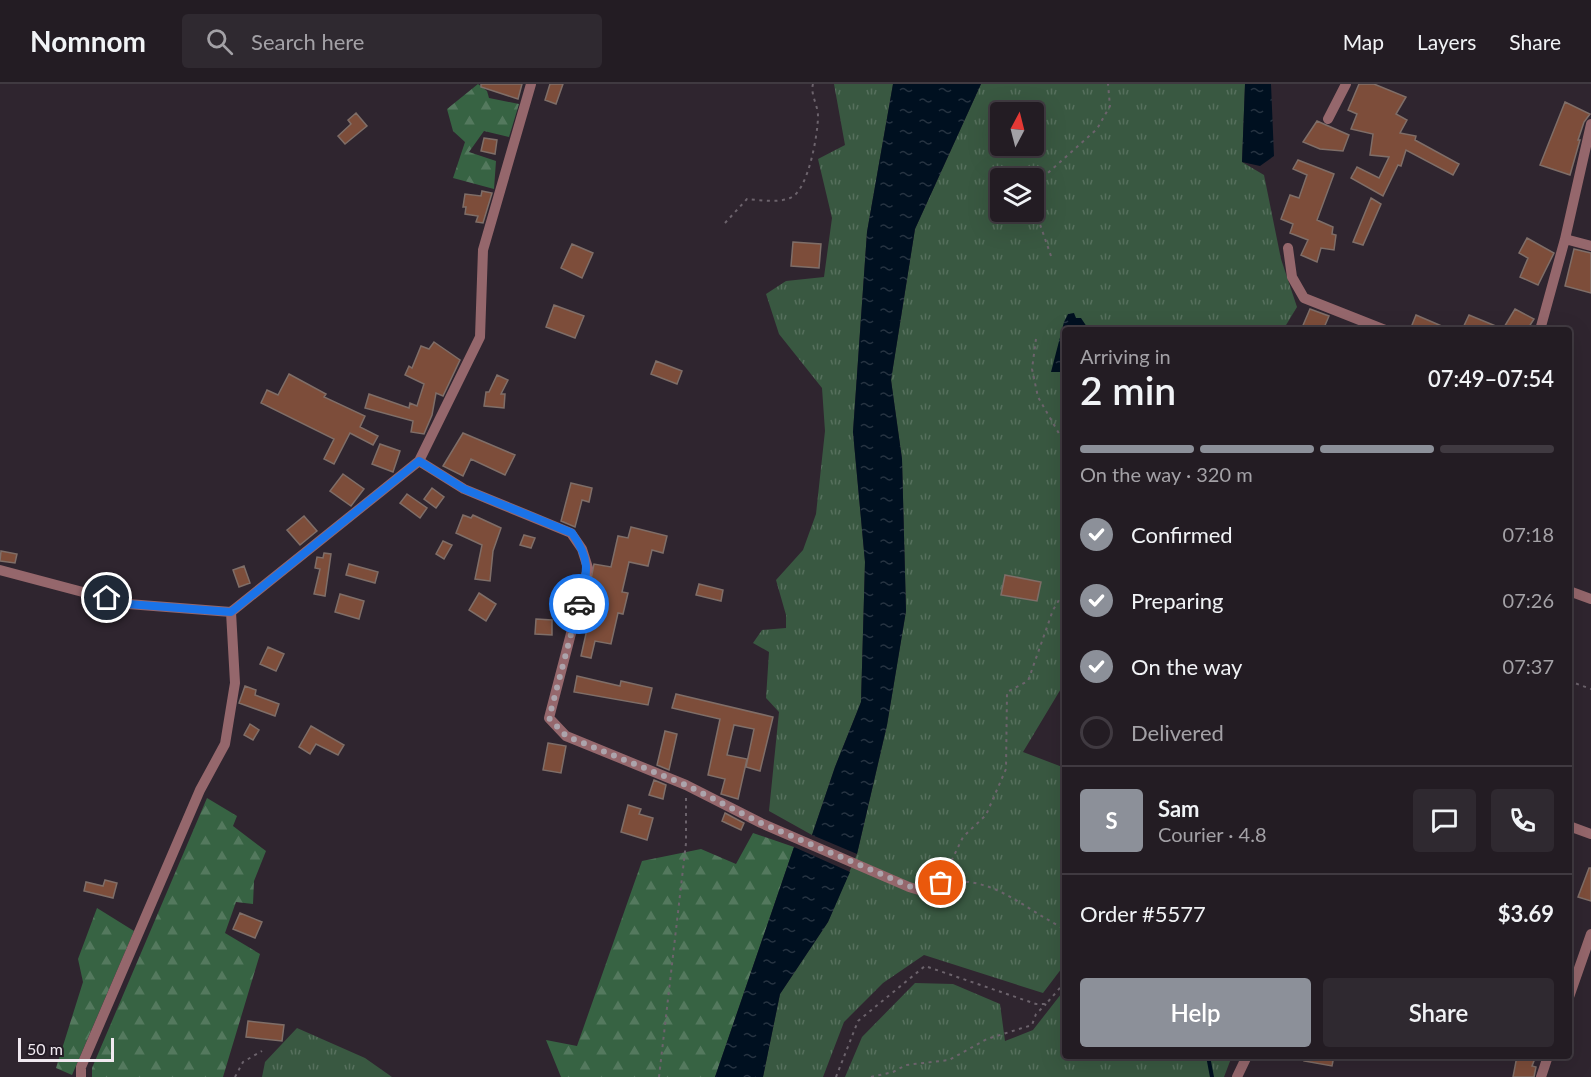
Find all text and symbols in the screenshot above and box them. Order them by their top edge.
search box [182,14,602,68]
text: Nomnom [30,24,146,58]
icon: search [203,25,236,58]
text: Search here [251,28,364,55]
text: Map [1343,29,1384,54]
text: Layers [1417,29,1476,54]
text: Share [1509,29,1561,54]
north arrow [990,102,1044,156]
map controls [990,102,1044,222]
button: layers [990,168,1044,222]
text: Arriving in [1080,344,1171,368]
text: 07:49–07:54 [1428,365,1554,392]
text: 2 min [1080,367,1176,413]
text: On the way · 320 m [1080,462,1253,486]
icon: check [1080,518,1113,551]
text: Confirmed [1131,521,1233,548]
text: 07:18 [1503,522,1554,546]
pin [81,572,132,623]
courier [549,574,609,634]
icon: home [90,581,123,614]
icon: check [1080,584,1113,617]
text: Preparing [1131,587,1223,614]
icon: car [563,588,596,621]
text: 07:26 [1503,588,1554,612]
icon: check [1080,650,1113,683]
text: On the way [1131,653,1242,680]
text: 07:37 [1503,654,1554,678]
text: Delivered [1131,719,1224,746]
button: chat [1413,789,1476,852]
button: phone [1491,789,1554,852]
text: Sam [1158,795,1200,822]
text: S [1105,807,1118,834]
text: Courier · 4.8 [1158,822,1267,846]
pin [915,857,966,908]
icon: bag [924,866,957,899]
text: Order #5577 [1080,900,1206,927]
text: $3.69 [1498,900,1554,927]
button: Help [1080,978,1311,1047]
button: Share [1323,978,1554,1047]
scale bar [18,1035,114,1062]
text: 50 m [27,1039,63,1058]

